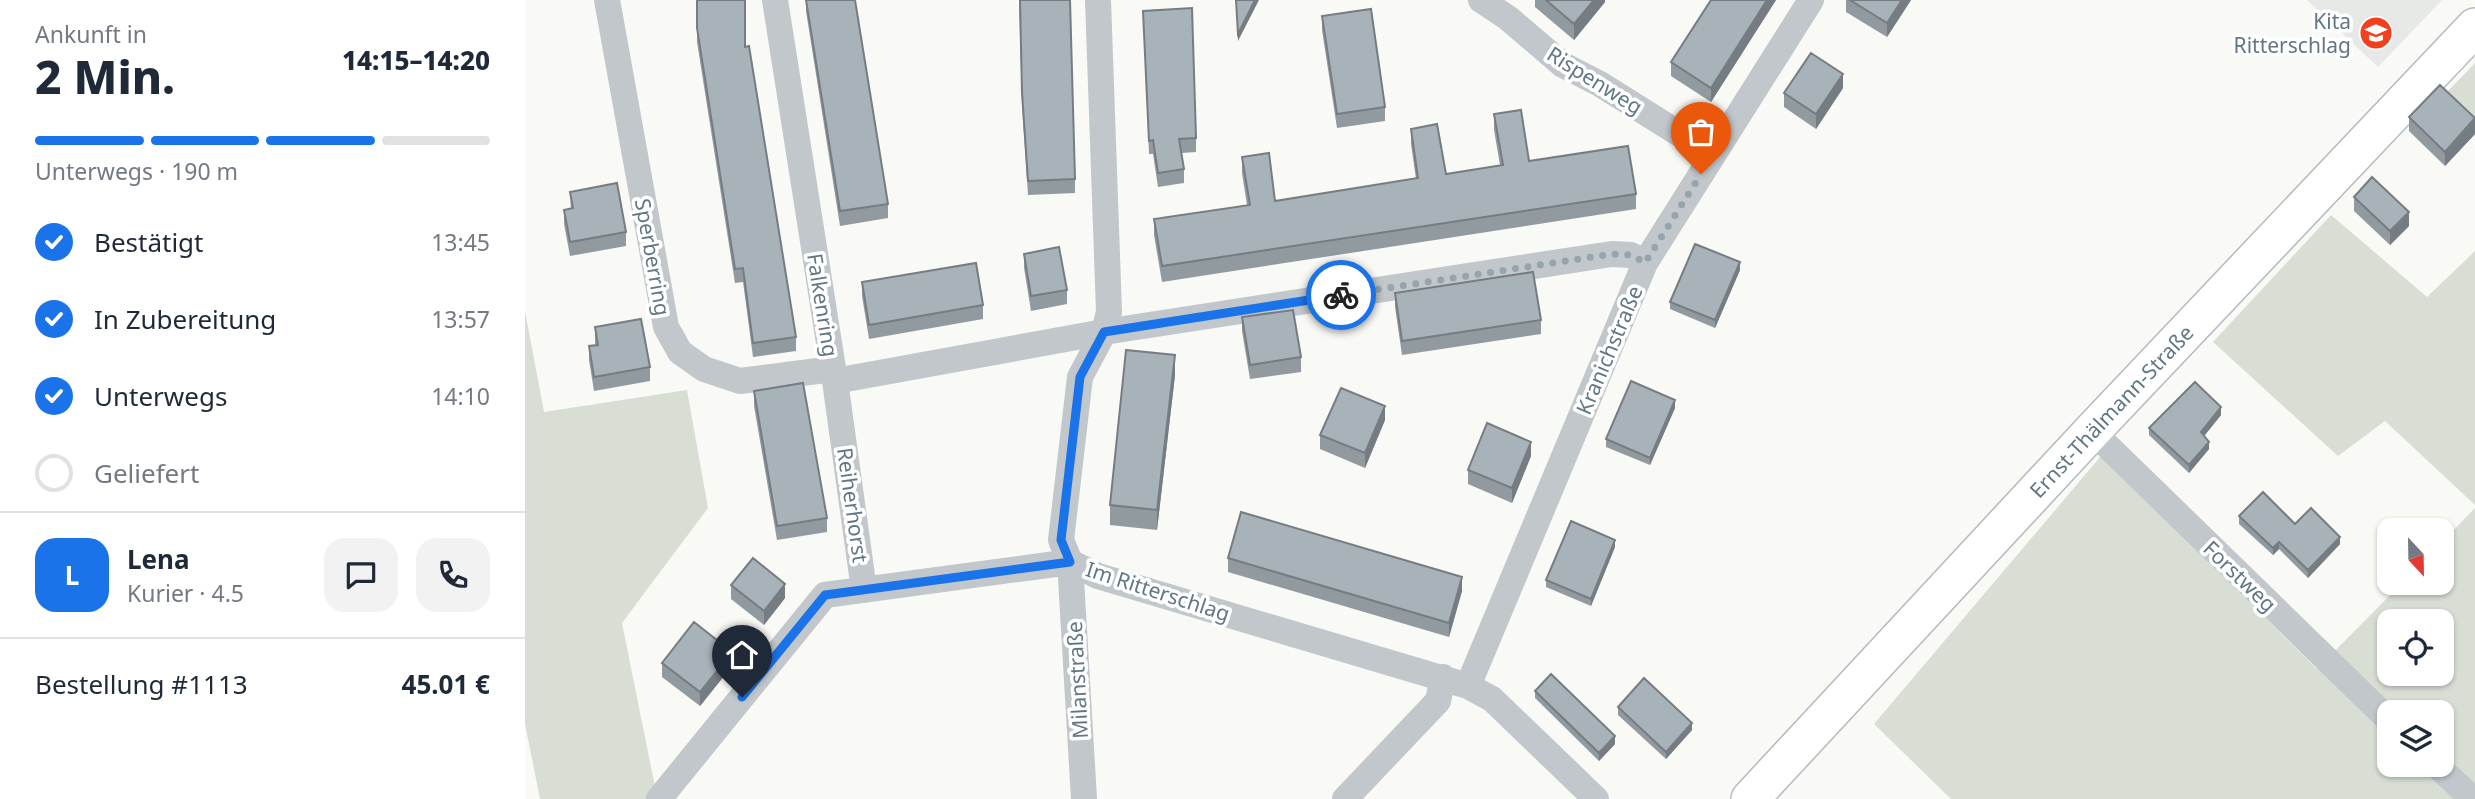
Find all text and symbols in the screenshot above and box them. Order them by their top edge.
place label: Kita Ritterschlag [2234,7,2351,59]
school or university icon: Kita Ritterschlag [2357,14,2395,52]
text: Ankunft in [35,18,147,50]
street label: Rispenweg [1542,40,1648,120]
text: 14:15–14:20 [342,42,490,78]
text: 2 Min. [35,45,175,107]
pin [1671,102,1731,174]
icon: bag [1682,113,1720,151]
text: Unterwegs · 190 m [35,155,238,187]
street label: Sperberring [629,196,677,318]
icon: check [35,223,73,261]
text: Bestätigt [94,224,203,260]
text: 13:45 [431,226,490,258]
street label: Falkenring [801,251,845,359]
courier [1306,260,1376,330]
icon: bike [1322,276,1360,314]
street label: Kranichstraße [1569,281,1649,419]
icon: check [35,300,73,338]
text: In Zubereitung [94,301,276,337]
text: 13:57 [431,303,490,335]
street label: Ernst-Thälmann-Straße [2023,319,2199,504]
icon: check [35,377,73,415]
text: Unterwegs [94,378,227,414]
text: 14:10 [431,380,490,412]
street label: Reiherhorst [831,446,875,565]
text: Geliefert [94,455,199,491]
north arrow [2377,518,2453,595]
map controls [2377,518,2454,777]
street label: Forstweg [2197,534,2283,618]
button: chat [324,538,398,612]
button: phone [416,538,490,612]
text: Lena [127,541,190,577]
street label: Im Ritterschlag [1083,555,1233,627]
text: L [65,557,79,593]
text: Kurier · 4.5 [127,577,244,609]
button: locate [2377,609,2454,686]
street label: Milanstraße [1060,621,1094,739]
pin [712,625,772,697]
icon: home [723,636,761,674]
text: Bestellung #1113 [35,666,248,702]
text: 45.01 € [402,666,490,702]
button: layers [2377,700,2454,777]

